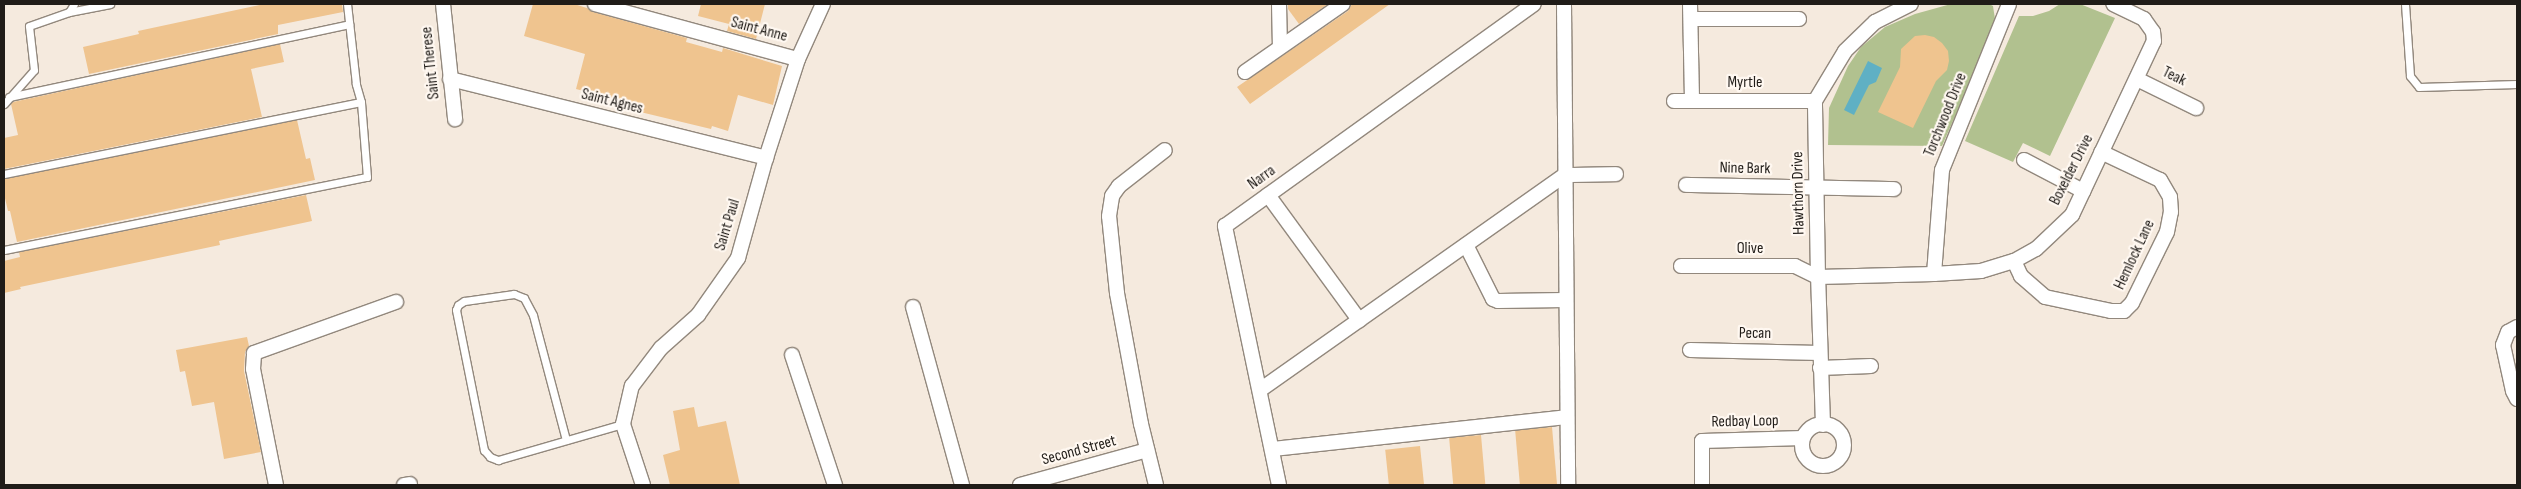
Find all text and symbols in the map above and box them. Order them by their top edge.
street label: Saint Anne [729,13,789,47]
street label: Saint Therese [418,26,444,100]
street label: Teak [2159,63,2189,91]
street label: Torchwood Drive [1920,70,1972,160]
street label: Myrtle [1728,73,1762,93]
street label: Saint Agnes [579,85,645,119]
street label: Boxelder Drive [2046,131,2098,209]
street label: Hawthorn Drive [1789,151,1809,235]
street label: Nine Bark [1719,159,1771,179]
street label: Narra [1244,162,1280,194]
street label: Saint Paul [711,197,745,253]
street label: Hemlock Lane [2110,217,2160,293]
street label: Olive [1737,239,1763,259]
street label: Pecan [1739,324,1771,344]
street label: Redbay Loop [1711,412,1779,432]
street label: Second Street [1040,432,1118,470]

